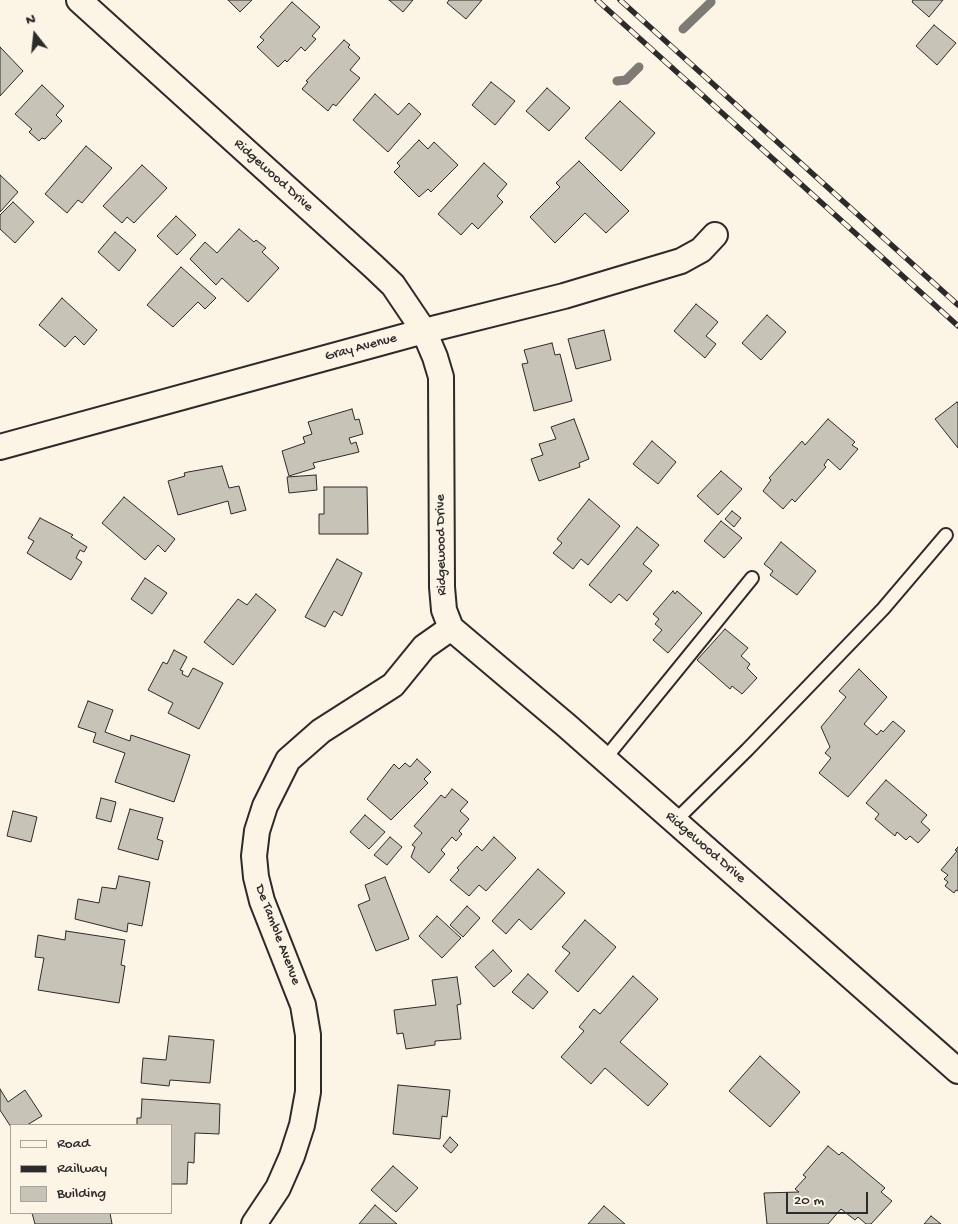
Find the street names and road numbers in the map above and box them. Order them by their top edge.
street label: Ridgewood Drive [230,136,316,216]
street label: Gray Avenue [323,330,399,366]
street label: Ridgewood Drive [433,494,451,596]
street label: Ridgewood Drive [661,808,749,888]
street label: De Tamble Avenue [250,883,304,987]

